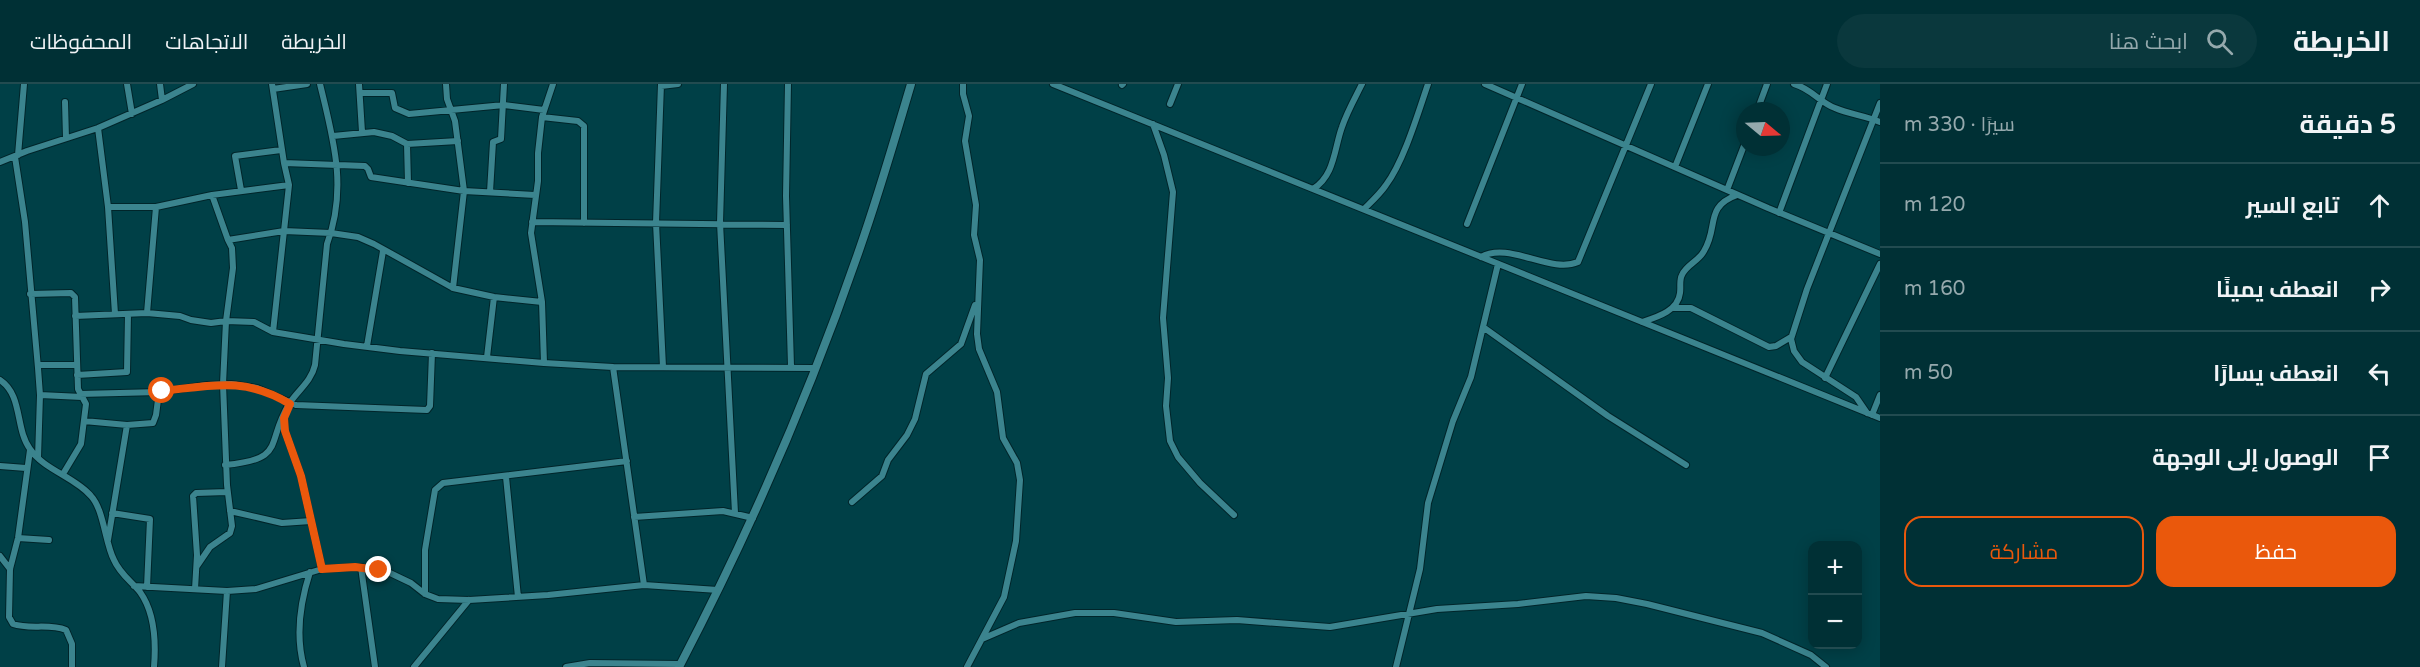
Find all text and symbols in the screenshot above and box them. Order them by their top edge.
search box [1837,14,2257,68]
icon: search [2203,25,2236,58]
text: الخريطة [2293,25,2390,59]
text: ابحث هنا [2109,29,2188,55]
text: المحفوظات [30,30,132,55]
text: الاتجاهات [165,30,248,55]
text: الخريطة [281,30,347,55]
north arrow [1736,102,1790,156]
text: 5 دقيقة [2299,109,2396,140]
text: سيرًا · 330 m [1904,113,2015,137]
icon: ahead [2363,189,2396,222]
text: 120 m [1904,193,1965,217]
text: تابع السير [2246,193,2339,219]
icon: right [2363,273,2396,306]
text: 160 m [1904,277,1965,301]
text: انعطف يمينًا [2216,277,2339,303]
icon: left [2363,357,2396,390]
text: 50 m [1904,361,1953,385]
text: انعطف يسارًا [2213,361,2339,387]
route start [148,377,174,403]
icon: arrive [2363,441,2396,474]
text: الوصول إلى الوجهة [2152,445,2339,471]
button: مشاركة [1904,516,2144,587]
button: حفظ [2156,516,2396,587]
map controls [1808,541,1862,649]
button: + [1808,541,1862,595]
route end [365,556,391,582]
button: − [1808,595,1862,649]

